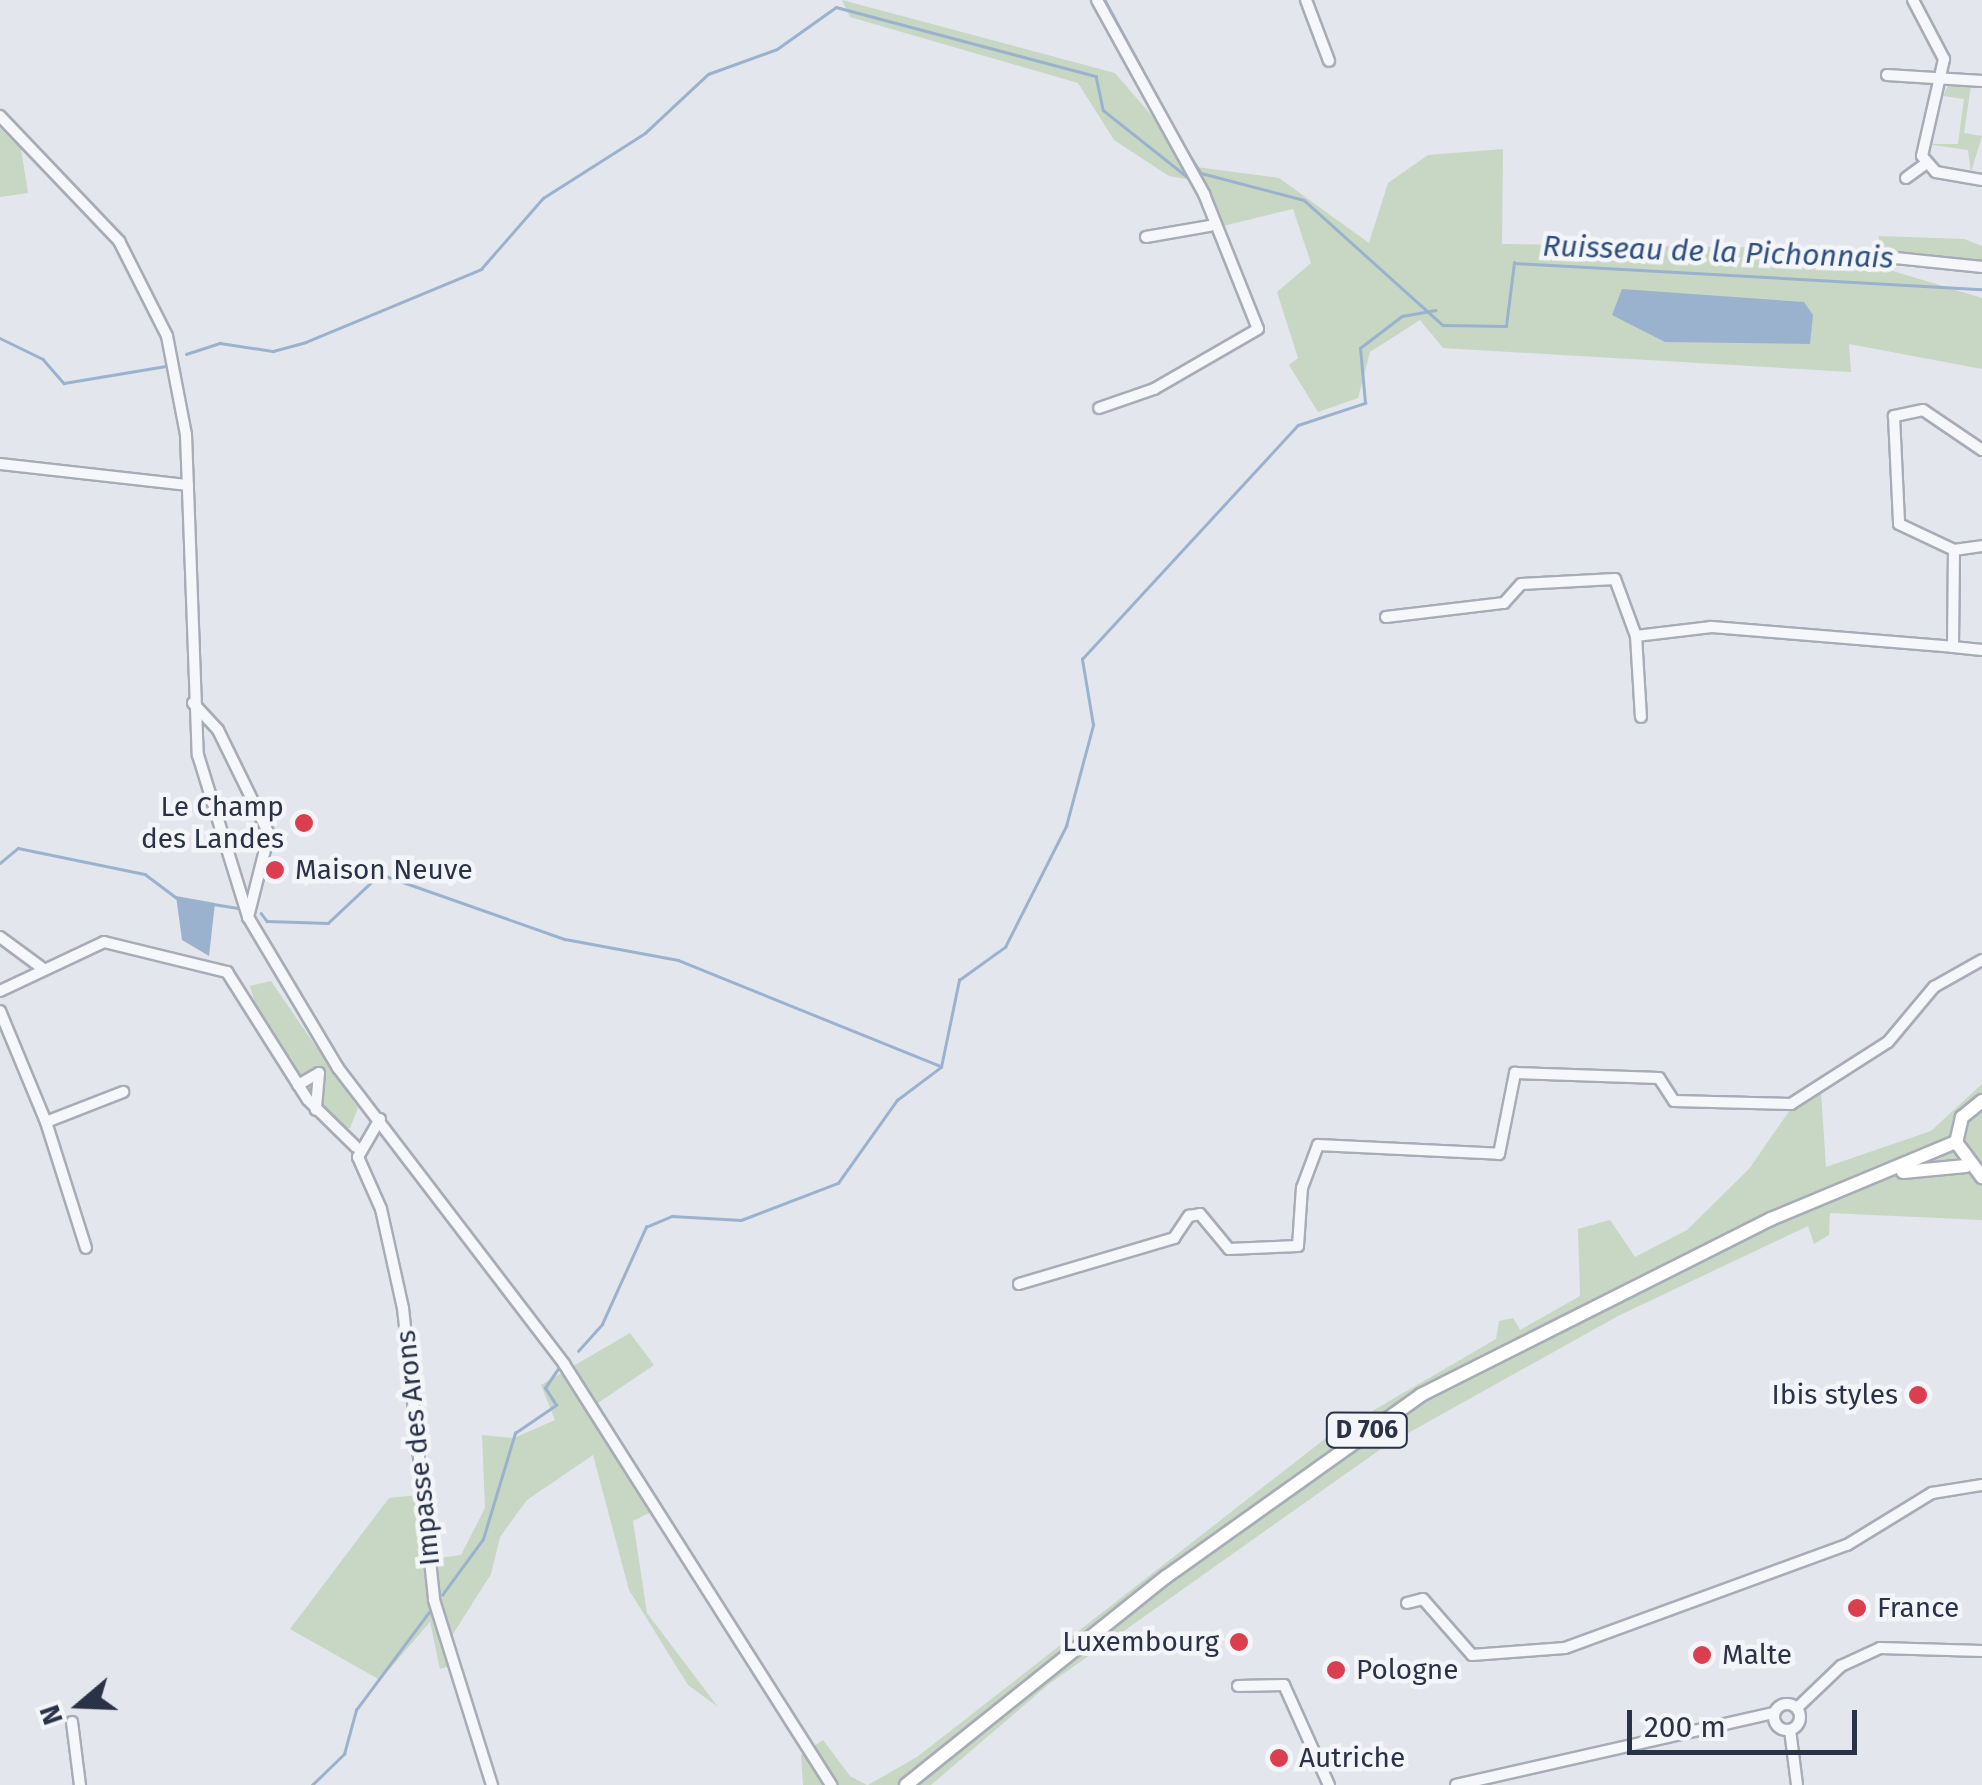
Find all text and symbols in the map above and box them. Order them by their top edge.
water label: Ruisseau de la Pichonnais [1542,228,1894,276]
place label: Le Champ des Landes [141,790,284,856]
marker: Le Champ des Landes [293,812,315,834]
place label: Maison Neuve [295,853,473,887]
marker: Maison Neuve [264,859,286,881]
street label: Impasse des Arons [389,1329,447,1567]
place label: Ibis styles [1771,1378,1898,1412]
marker: Ibis styles [1907,1384,1929,1406]
road number: D 706 [1324,1410,1410,1450]
place label: France [1877,1591,1959,1625]
marker: France [1846,1597,1868,1619]
place label: Luxembourg [1062,1625,1219,1659]
marker: Luxembourg [1228,1631,1250,1653]
place label: Malte [1722,1638,1792,1672]
marker: Malte [1691,1644,1713,1666]
place label: Pologne [1356,1653,1458,1687]
north arrow [30,1655,130,1755]
marker: Pologne [1325,1659,1347,1681]
scale bar [1632,1690,1862,1752]
text: N [33,1701,70,1729]
text: 200 m [1644,1709,1726,1745]
place label: Autriche [1299,1741,1405,1775]
marker: Autriche [1268,1747,1290,1769]

